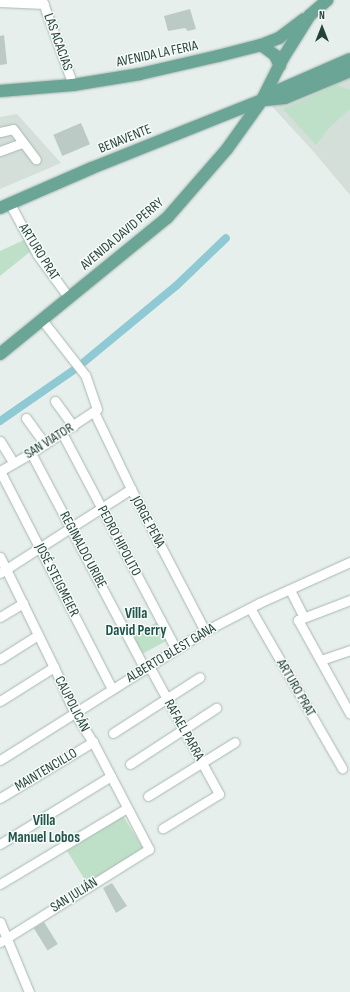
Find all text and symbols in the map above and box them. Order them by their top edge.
north arrow [302,8,342,48]
text: N [319,9,325,22]
street label: LAS ACACIAS [40,11,76,73]
street label: AVENIDA LA FERIA [115,37,199,71]
street label: BENAVENTE [96,121,154,157]
street label: AVENIDA DAVID PERRY [77,194,167,274]
street label: ARTURO PRAT [15,221,63,283]
street label: SAN VIATOR [21,419,77,463]
street label: JORGE PEÑA [127,493,169,551]
street label: PEDRO HIPOLITO [93,503,145,579]
street label: REGINALDO URIBE [56,509,110,591]
street label: JOSÉ STEIGMEIER [31,541,83,619]
district label: Villa David Perry [106,604,166,639]
street label: ALBERTO BLEST GANA [123,620,219,686]
street label: ARTURO PRAT [273,656,319,720]
street label: CAUPOLICÁN [51,673,93,735]
street label: RAFAEL PARRA [160,697,208,763]
street label: MAINTENCILLO [12,745,80,795]
district label: Villa Manuel Lobos [8,811,80,846]
street label: SAN JULIÁN [47,874,101,916]

